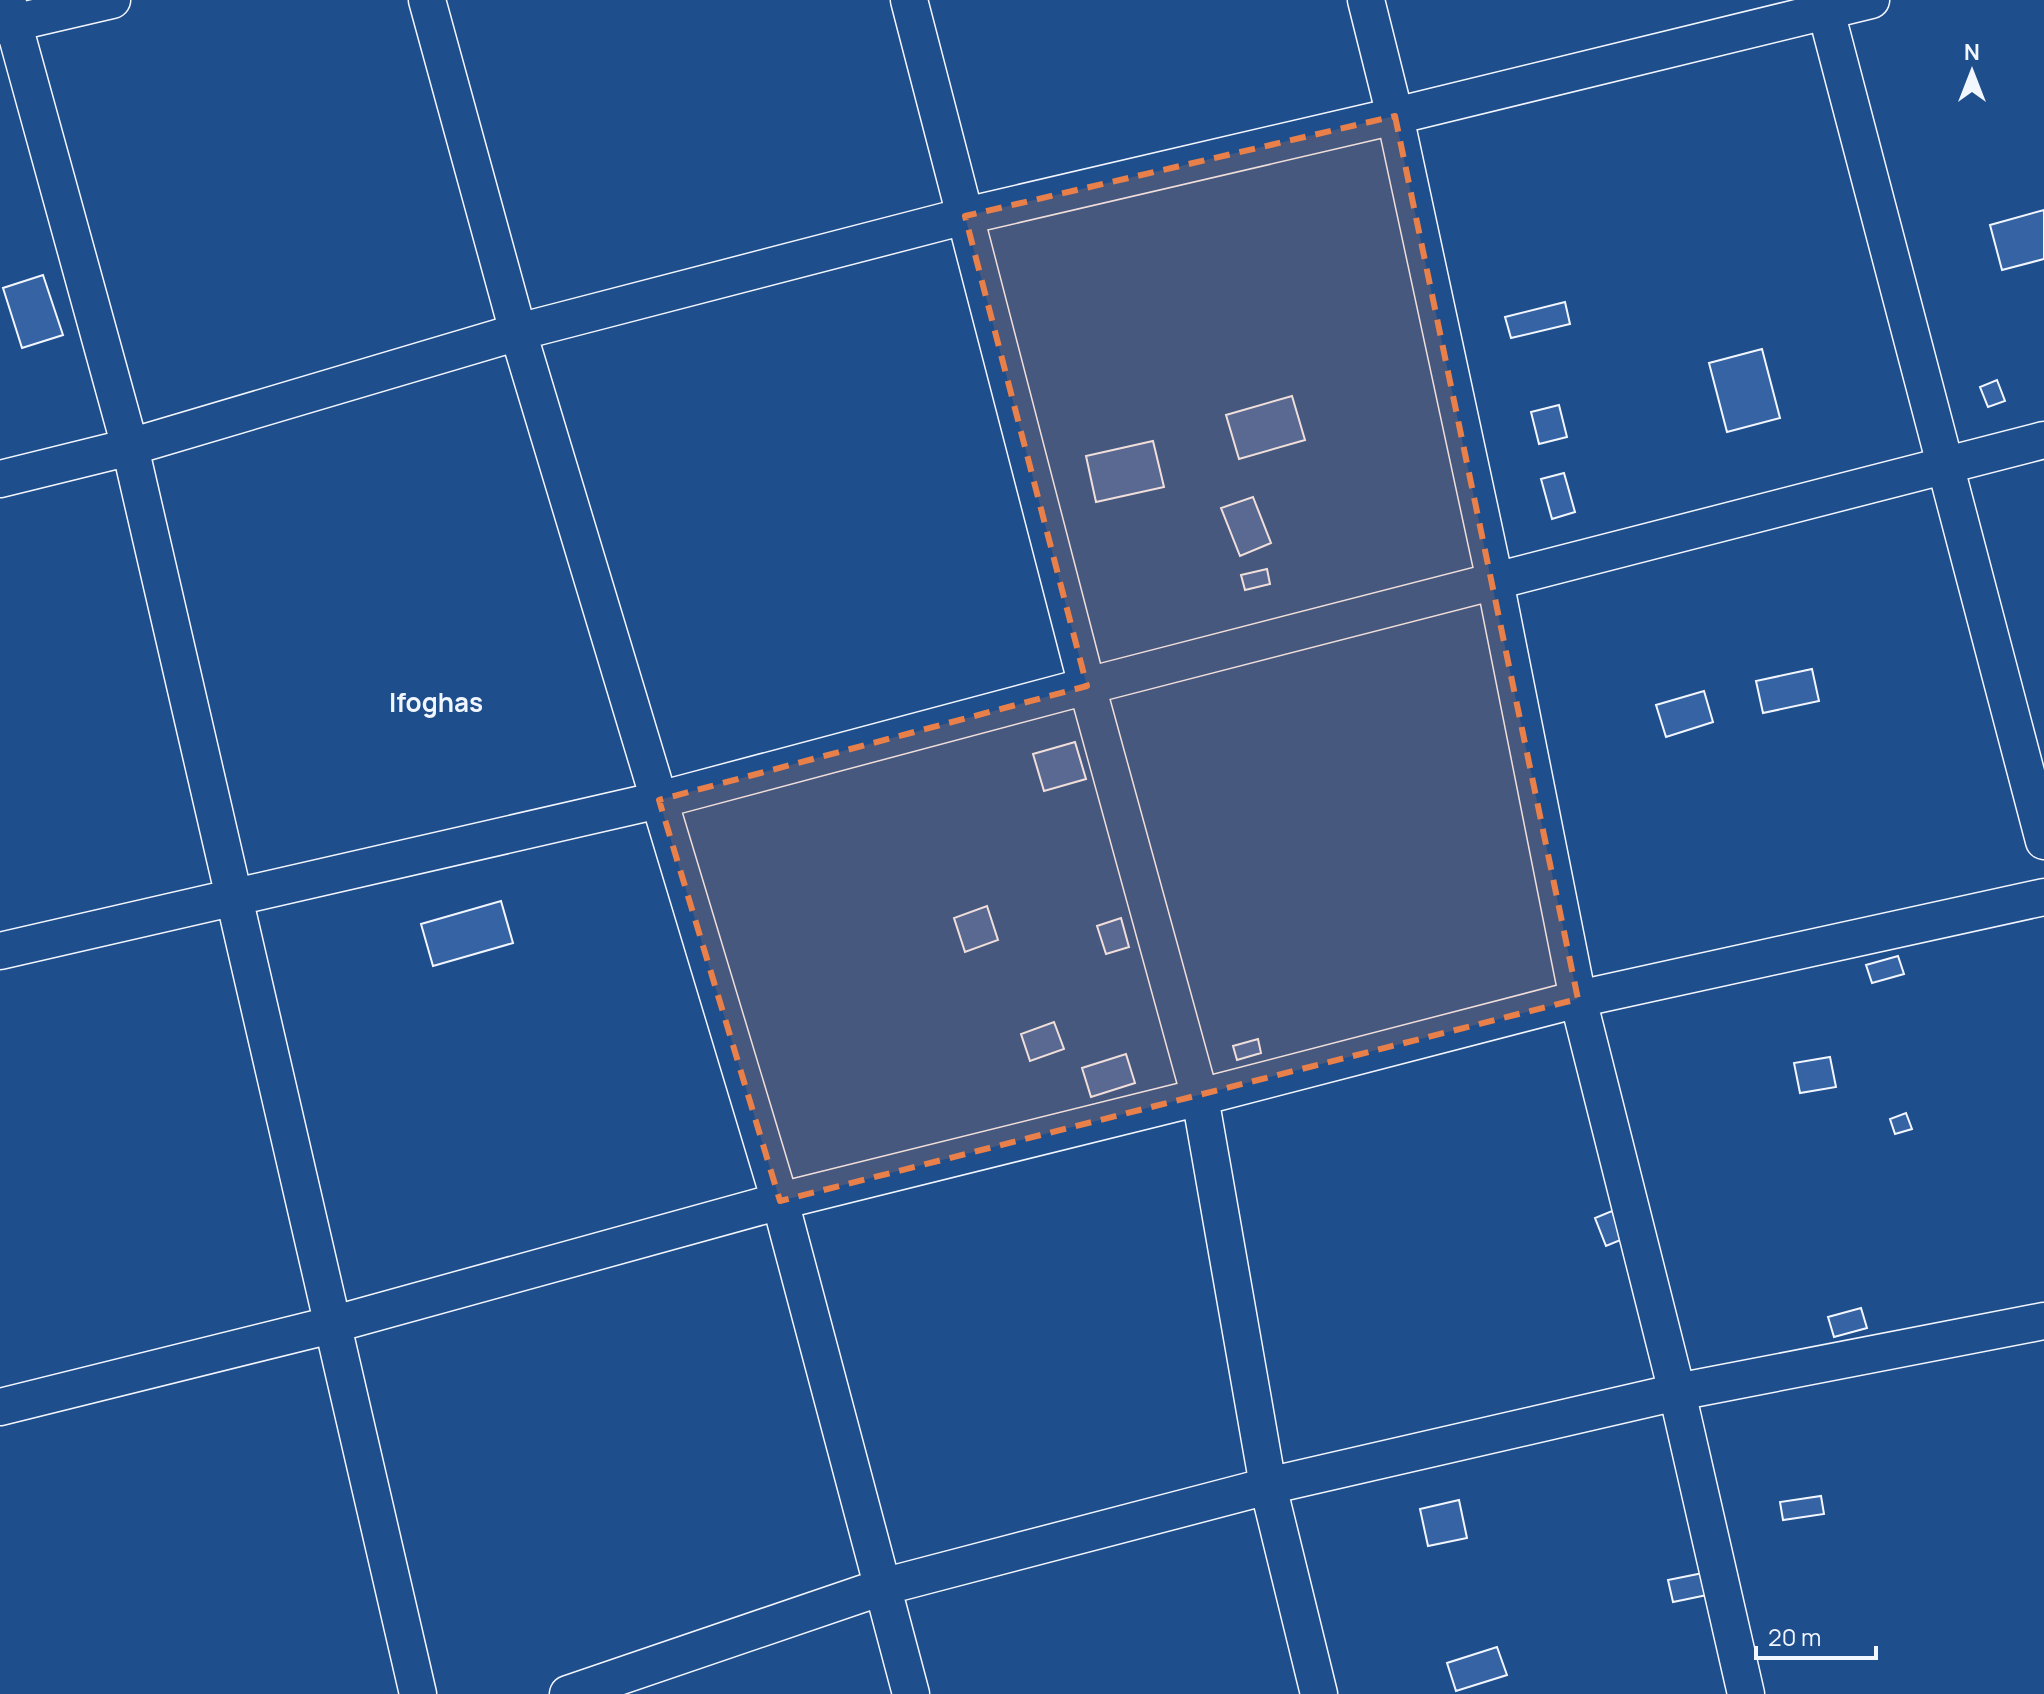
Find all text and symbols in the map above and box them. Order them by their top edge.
north arrow [1932,32,2012,112]
text: N [1964,37,1980,67]
district label: Ifoghas [389,684,483,720]
scale bar [1756,1610,1876,1660]
text: 20 m [1768,1620,1821,1653]

